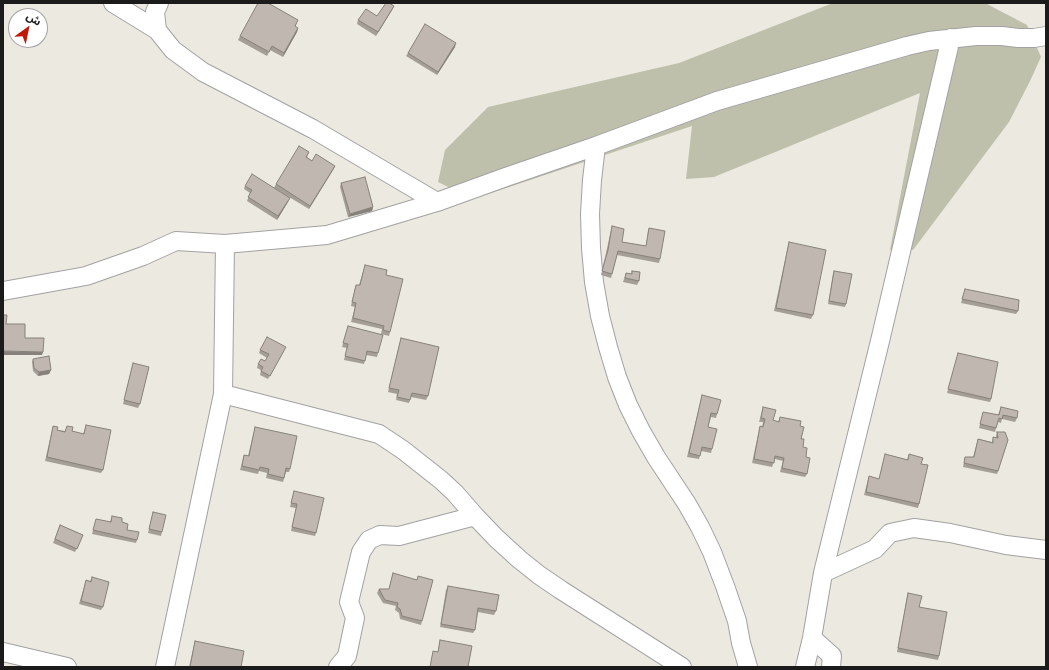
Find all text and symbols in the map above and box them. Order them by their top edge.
north arrow [8,8,48,48]
text: ش [23,8,45,30]

